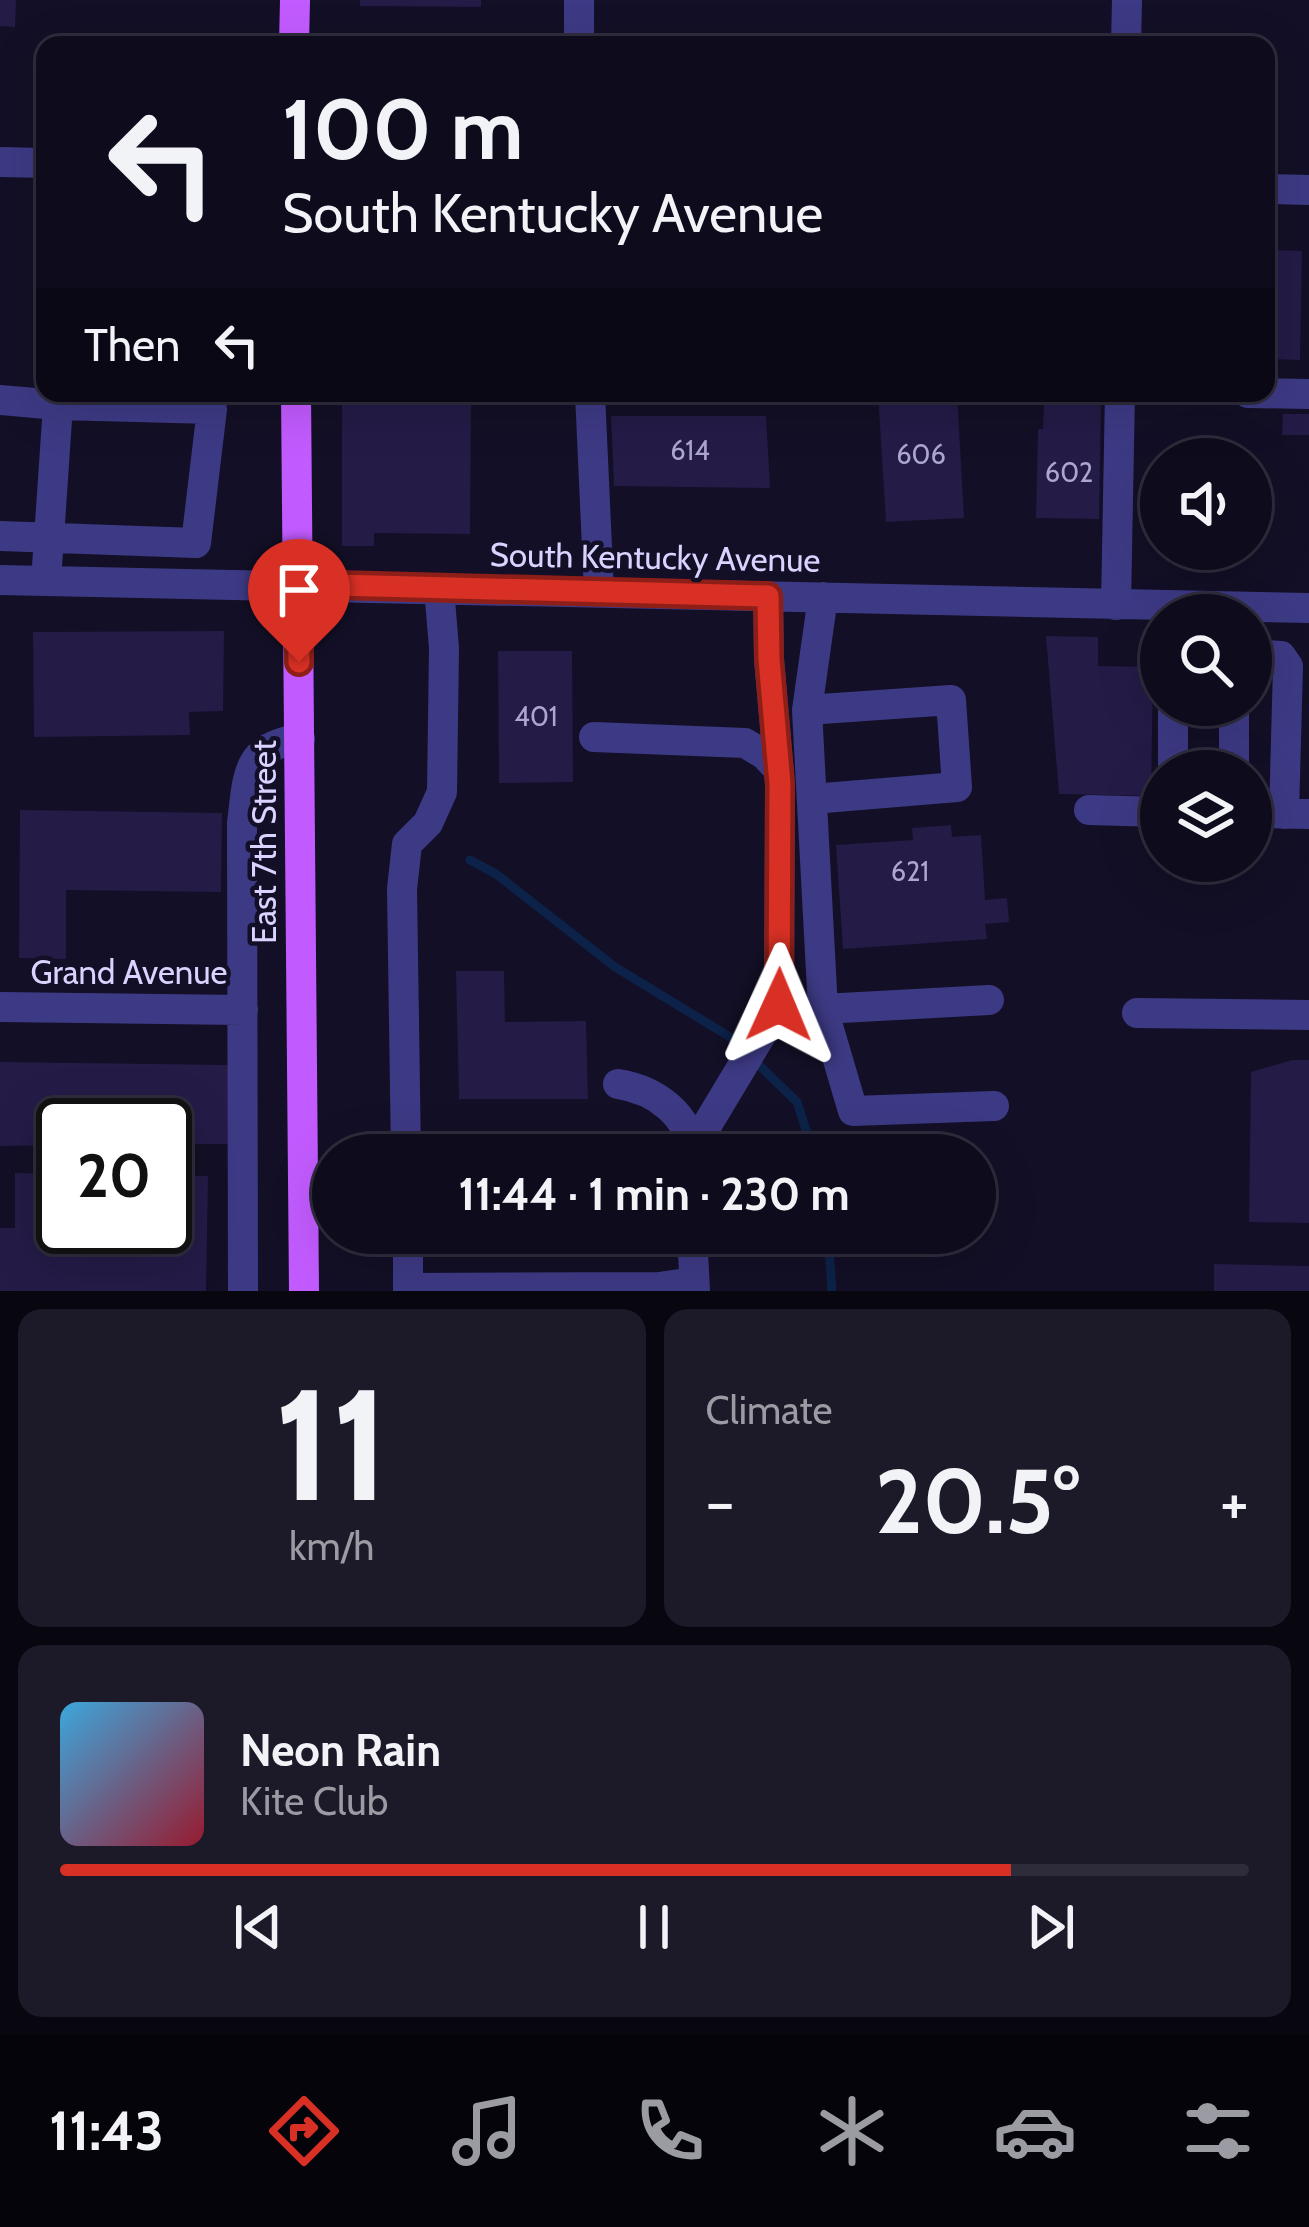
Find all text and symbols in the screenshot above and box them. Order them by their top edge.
text: 100 m [282,78,524,180]
icon: left [84,84,240,240]
text: South Kentucky Avenue [282,180,823,246]
icon: left [204,312,270,378]
text: Then [84,318,180,372]
house number: 614 [670,434,710,467]
house number: 606 [896,438,946,471]
map controls [1140,438,1272,882]
button: sound [1140,438,1272,570]
house number: 602 [1045,456,1093,489]
street label: South Kentucky Avenue [489,534,821,580]
pin [248,539,350,662]
icon: arrive [266,557,332,623]
button: search [1140,594,1272,726]
house number: 401 [514,700,558,733]
street label: East 7th Street [244,740,284,944]
button: layers [1140,750,1272,882]
house number: 621 [891,855,929,888]
position arrow [716,942,842,1068]
street label: Grand Avenue [31,952,227,992]
speed limit sign: 20 [36,1098,192,1254]
text: 11:44 · 1 min · 230 m [458,1167,850,1221]
text: 11 [274,1349,389,1539]
text: Climate [706,1386,832,1434]
text: 20.5° [875,1446,1079,1556]
text: − [706,1461,735,1542]
text: + [1220,1461,1249,1542]
text: km/h [289,1522,374,1570]
text: Neon Rain [240,1723,441,1777]
text: Kite Club [240,1777,388,1825]
icon: previous [225,1894,291,1960]
icon: pause [621,1894,687,1960]
icon: next [1018,1894,1084,1960]
icon: directions [262,2089,346,2173]
icon: music [445,2089,529,2173]
icon: phone [628,2089,712,2173]
icon: climate [810,2089,894,2173]
icon: car [993,2089,1077,2173]
icon: filters [1176,2089,1260,2173]
text: 11:43 [49,2098,164,2164]

